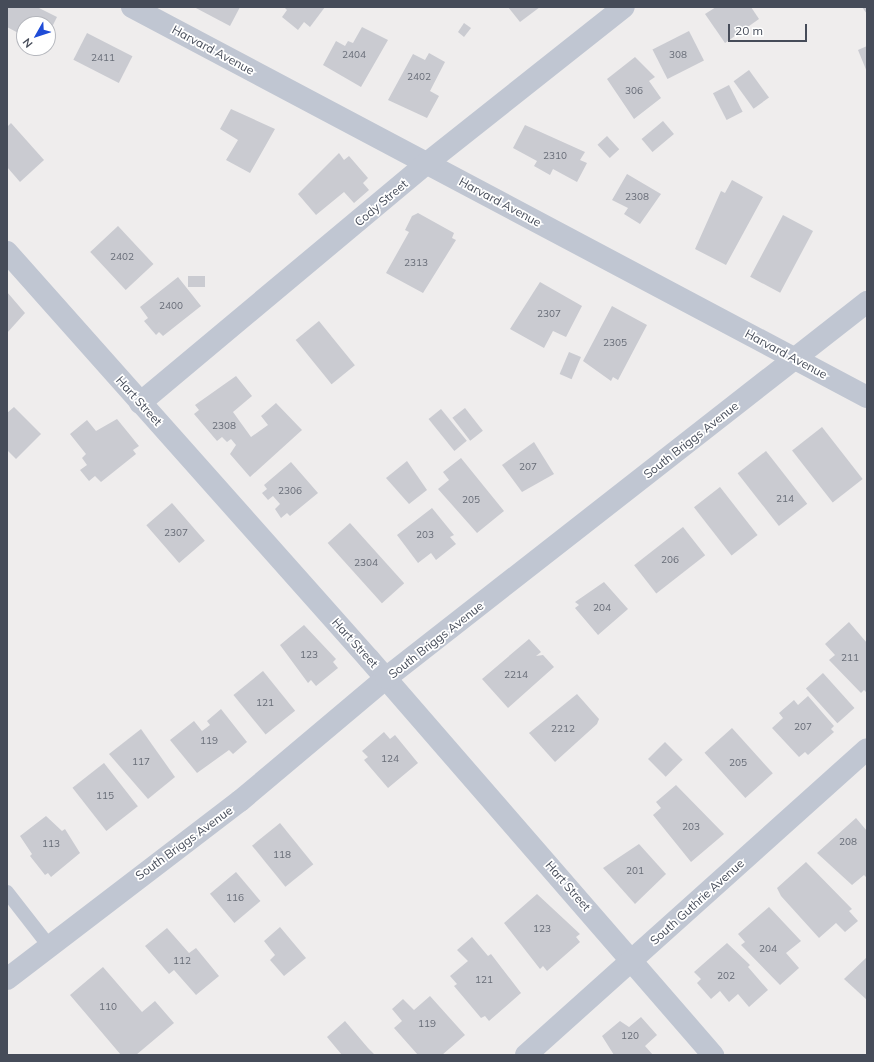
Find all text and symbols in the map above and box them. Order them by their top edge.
north arrow [16,16,56,56]
scale bar [730,16,809,42]
street label: Harvard Avenue [169,22,257,78]
text: 20 m [735,23,763,38]
text: N [19,35,36,51]
house number: 2404 [342,49,366,61]
house number: 308 [669,49,687,61]
house number: 2411 [91,52,115,64]
house number: 2402 [407,71,431,83]
house number: 306 [625,85,643,97]
house number: 2310 [543,150,567,162]
street label: Harvard Avenue [456,174,544,230]
street label: Cody Street [352,177,410,229]
house number: 2308 [625,191,649,203]
house number: 2402 [110,251,134,263]
house number: 2313 [404,257,428,269]
house number: 2400 [159,300,183,312]
house number: 2307 [537,308,561,320]
street label: Harvard Avenue [742,326,830,382]
house number: 2305 [603,337,627,349]
street label: Hart Street [113,373,165,429]
street label: South Briggs Avenue [641,399,741,481]
house number: 2308 [212,420,236,432]
house number: 207 [519,461,537,473]
house number: 2306 [278,485,302,497]
house number: 214 [776,493,794,505]
house number: 205 [462,494,480,506]
house number: 2307 [164,527,188,539]
house number: 203 [416,529,434,541]
house number: 206 [661,554,679,566]
house number: 2304 [354,557,378,569]
street label: South Briggs Avenue [386,599,486,681]
house number: 204 [593,602,611,614]
street label: Hart Street [329,615,381,671]
house number: 123 [300,649,318,661]
house number: 211 [841,652,859,664]
house number: 2214 [504,669,528,681]
house number: 121 [256,697,274,709]
house number: 207 [794,721,812,733]
house number: 2212 [551,723,575,735]
house number: 119 [200,735,218,747]
house number: 124 [381,753,399,765]
house number: 117 [132,756,150,768]
house number: 205 [729,757,747,769]
house number: 115 [96,790,114,802]
street label: South Briggs Avenue [133,803,235,883]
house number: 203 [682,821,700,833]
house number: 208 [839,836,857,848]
house number: 113 [42,838,60,850]
house number: 118 [273,849,291,861]
street label: South Guthrie Avenue [647,856,747,948]
street label: Hart Street [542,858,594,914]
house number: 201 [626,865,644,877]
house number: 116 [226,892,244,904]
house number: 123 [533,923,551,935]
house number: 204 [759,943,777,955]
house number: 112 [173,955,191,967]
house number: 202 [717,970,735,982]
house number: 121 [475,974,493,986]
house number: 110 [99,1001,117,1013]
house number: 119 [418,1018,436,1030]
house number: 120 [621,1030,639,1042]

